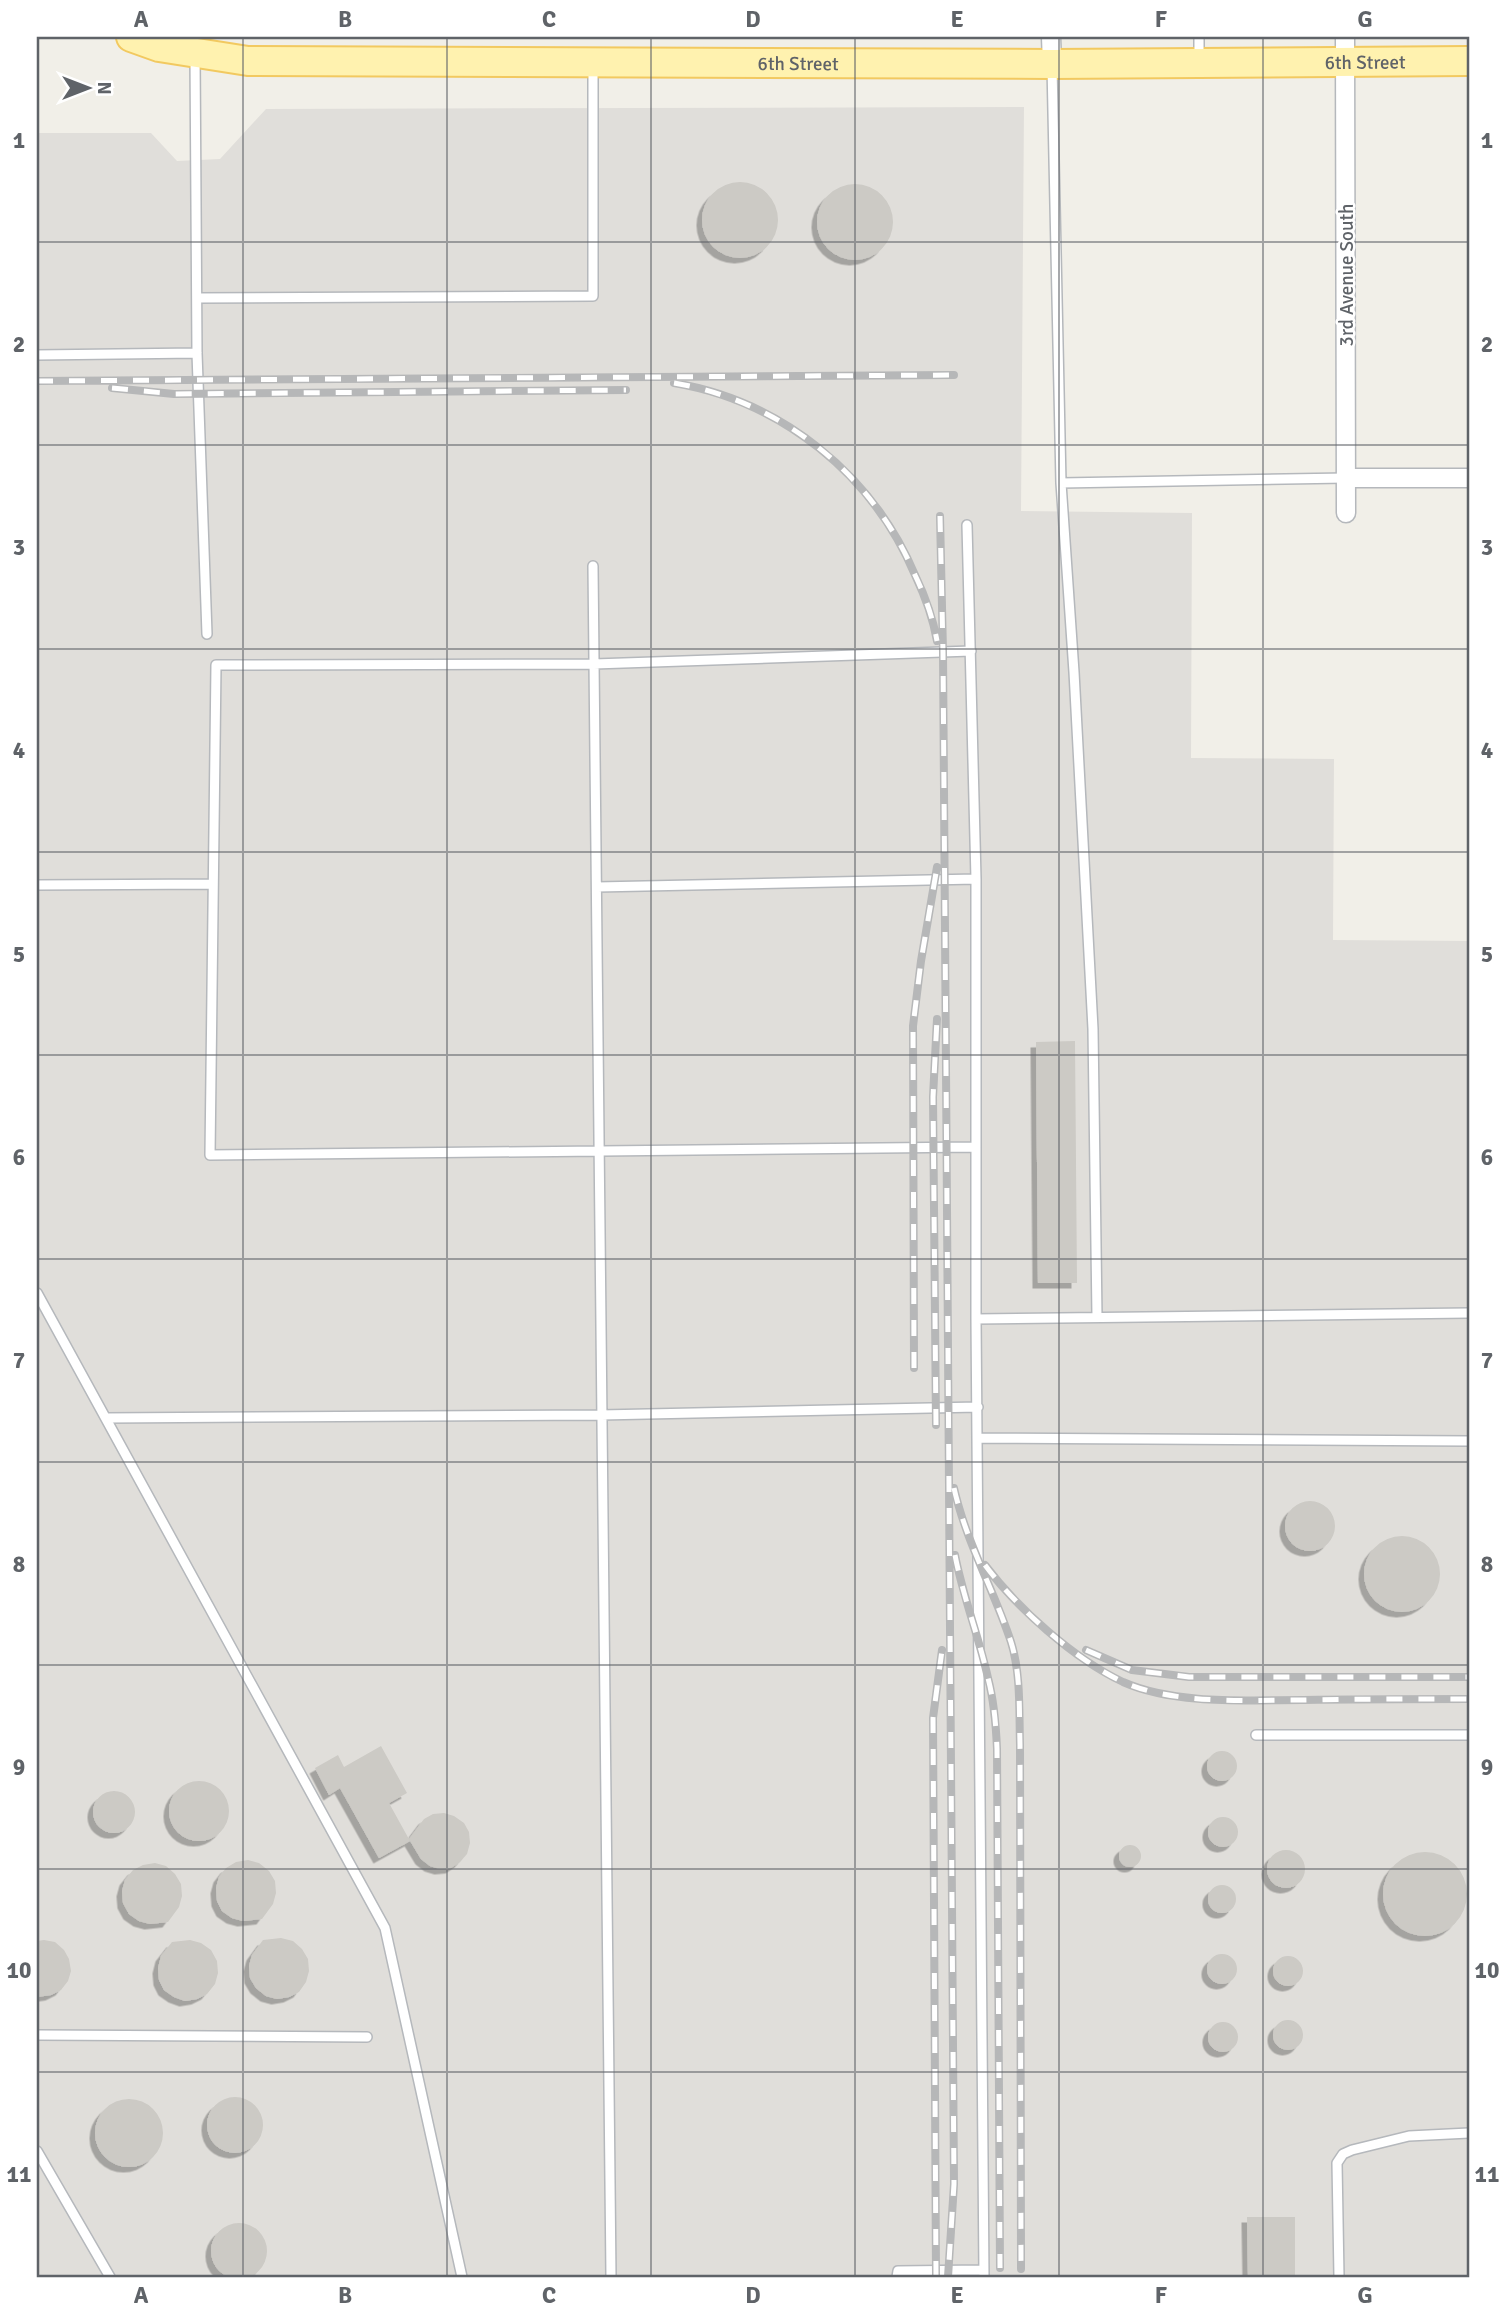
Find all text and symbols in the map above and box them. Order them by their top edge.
text: A [134,5,149,34]
text: B [338,5,352,34]
text: C [542,5,556,34]
text: D [745,5,761,34]
text: E [950,5,964,34]
text: F [1155,5,1167,34]
text: G [1357,5,1373,34]
street label: 6th Street [1325,50,1406,75]
north arrow [52,52,122,122]
street label: 6th Street [758,52,839,76]
text: N [92,81,116,95]
text: 1 [13,126,25,155]
text: 1 [1481,126,1493,155]
street label: 3rd Avenue South [1335,204,1359,346]
text: 2 [13,330,25,359]
text: 2 [1481,330,1493,359]
text: 3 [13,533,25,562]
text: 3 [1481,533,1493,562]
text: 4 [13,736,25,765]
text: 4 [1481,736,1493,765]
text: 5 [13,940,25,969]
text: 5 [1481,940,1493,969]
text: 6 [13,1143,25,1172]
text: 6 [1481,1143,1493,1172]
text: 7 [13,1346,25,1375]
text: 7 [1481,1346,1493,1375]
text: 8 [13,1550,25,1579]
text: 8 [1481,1550,1493,1579]
text: 9 [13,1753,25,1782]
text: 9 [1481,1753,1493,1782]
text: 10 [7,1956,31,1985]
text: 10 [1475,1956,1499,1985]
text: 11 [7,2160,31,2189]
text: 11 [1475,2160,1499,2189]
text: A [134,2281,149,2310]
text: B [338,2281,352,2310]
text: C [542,2281,556,2310]
text: D [745,2281,761,2310]
text: E [950,2281,964,2310]
text: F [1155,2281,1167,2310]
text: G [1357,2281,1373,2310]

